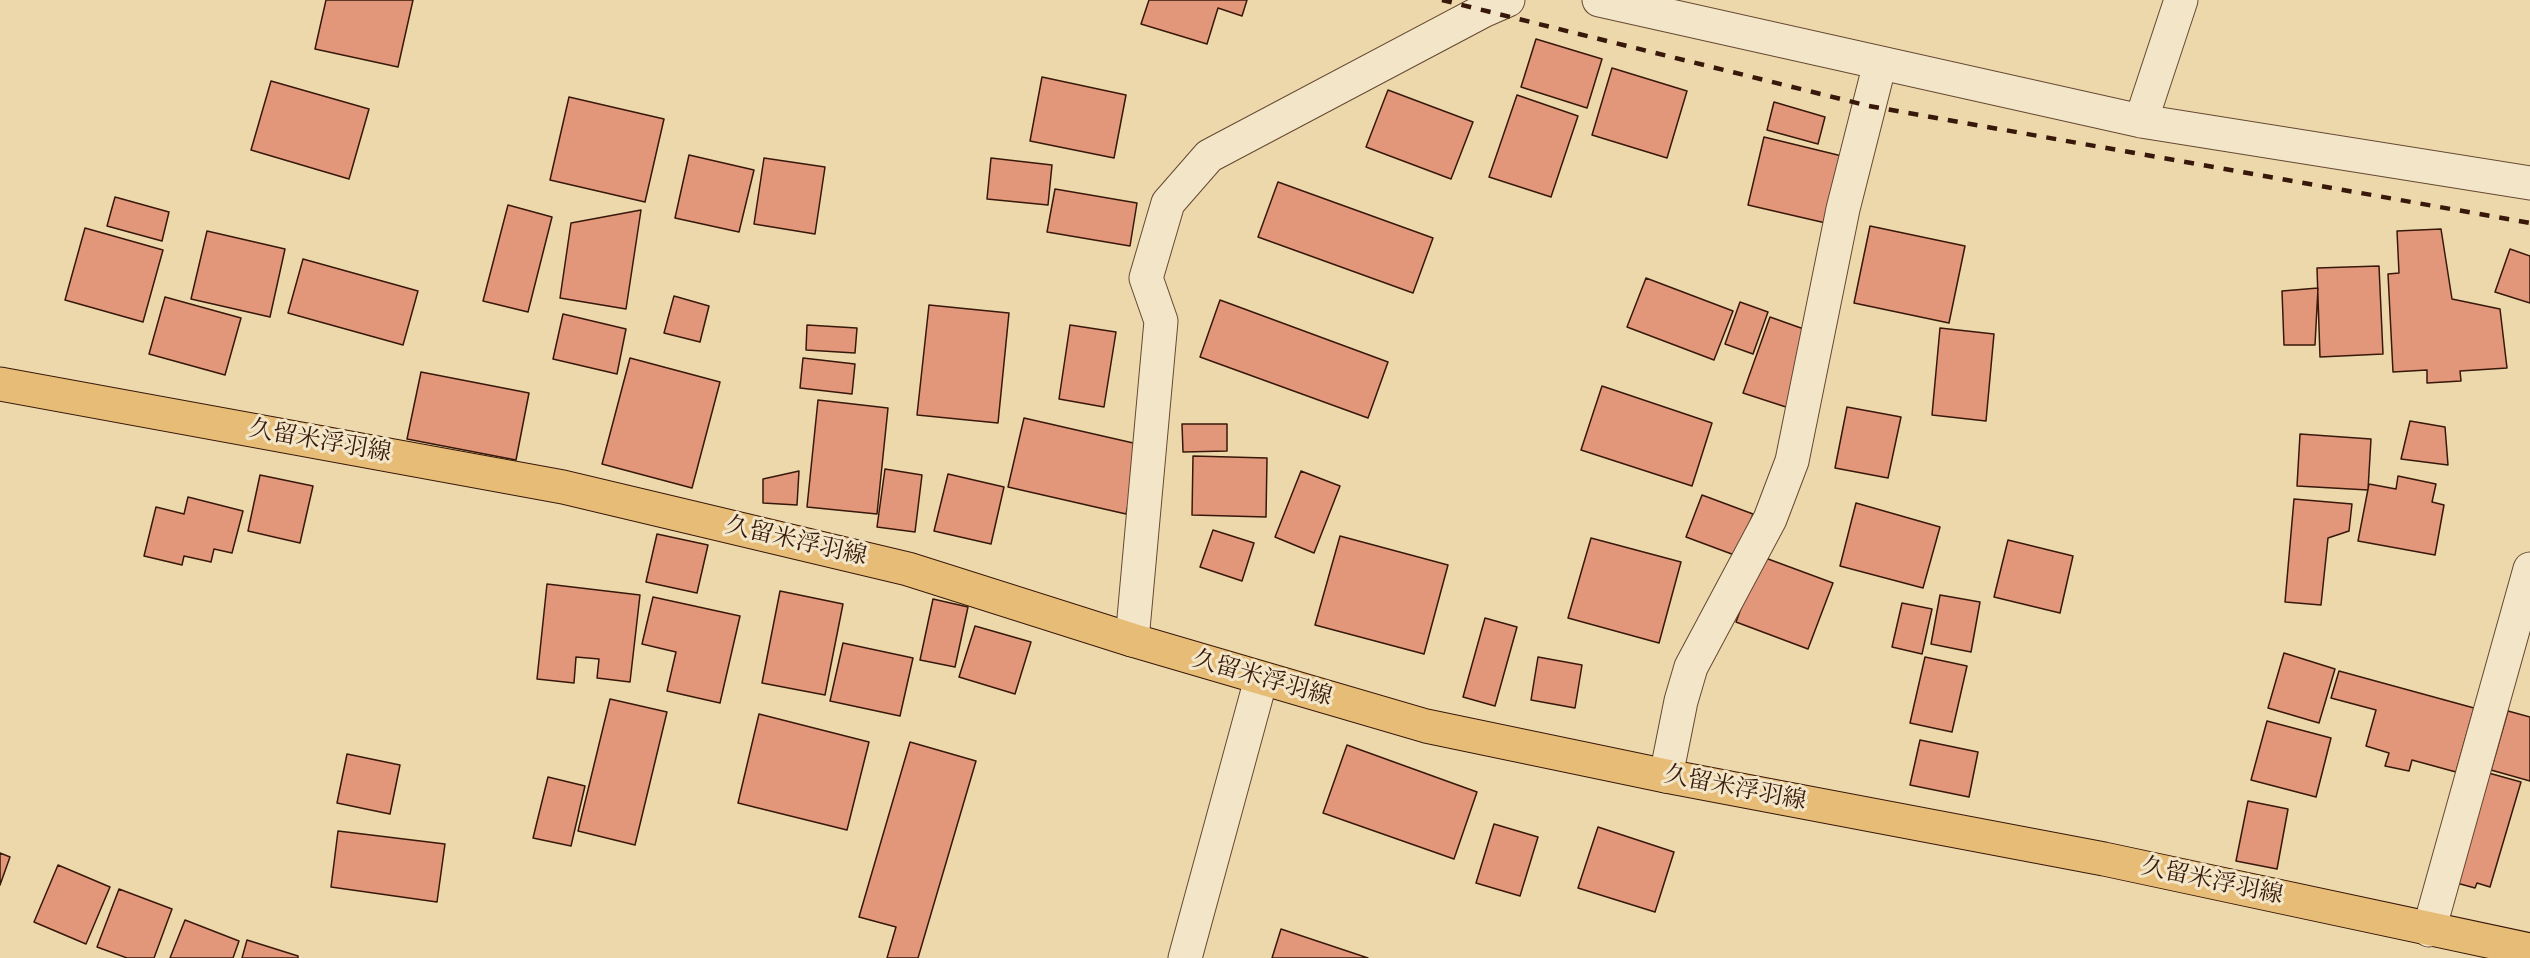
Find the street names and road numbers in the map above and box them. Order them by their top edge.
street label: 久留米浮羽線 [247,415,393,469]
street label: 久留米浮羽線 [723,512,869,572]
street label: 久留米浮羽線 [1189,645,1335,713]
street label: 久留米浮羽線 [1662,761,1808,817]
street label: 久留米浮羽線 [2139,853,2285,911]

